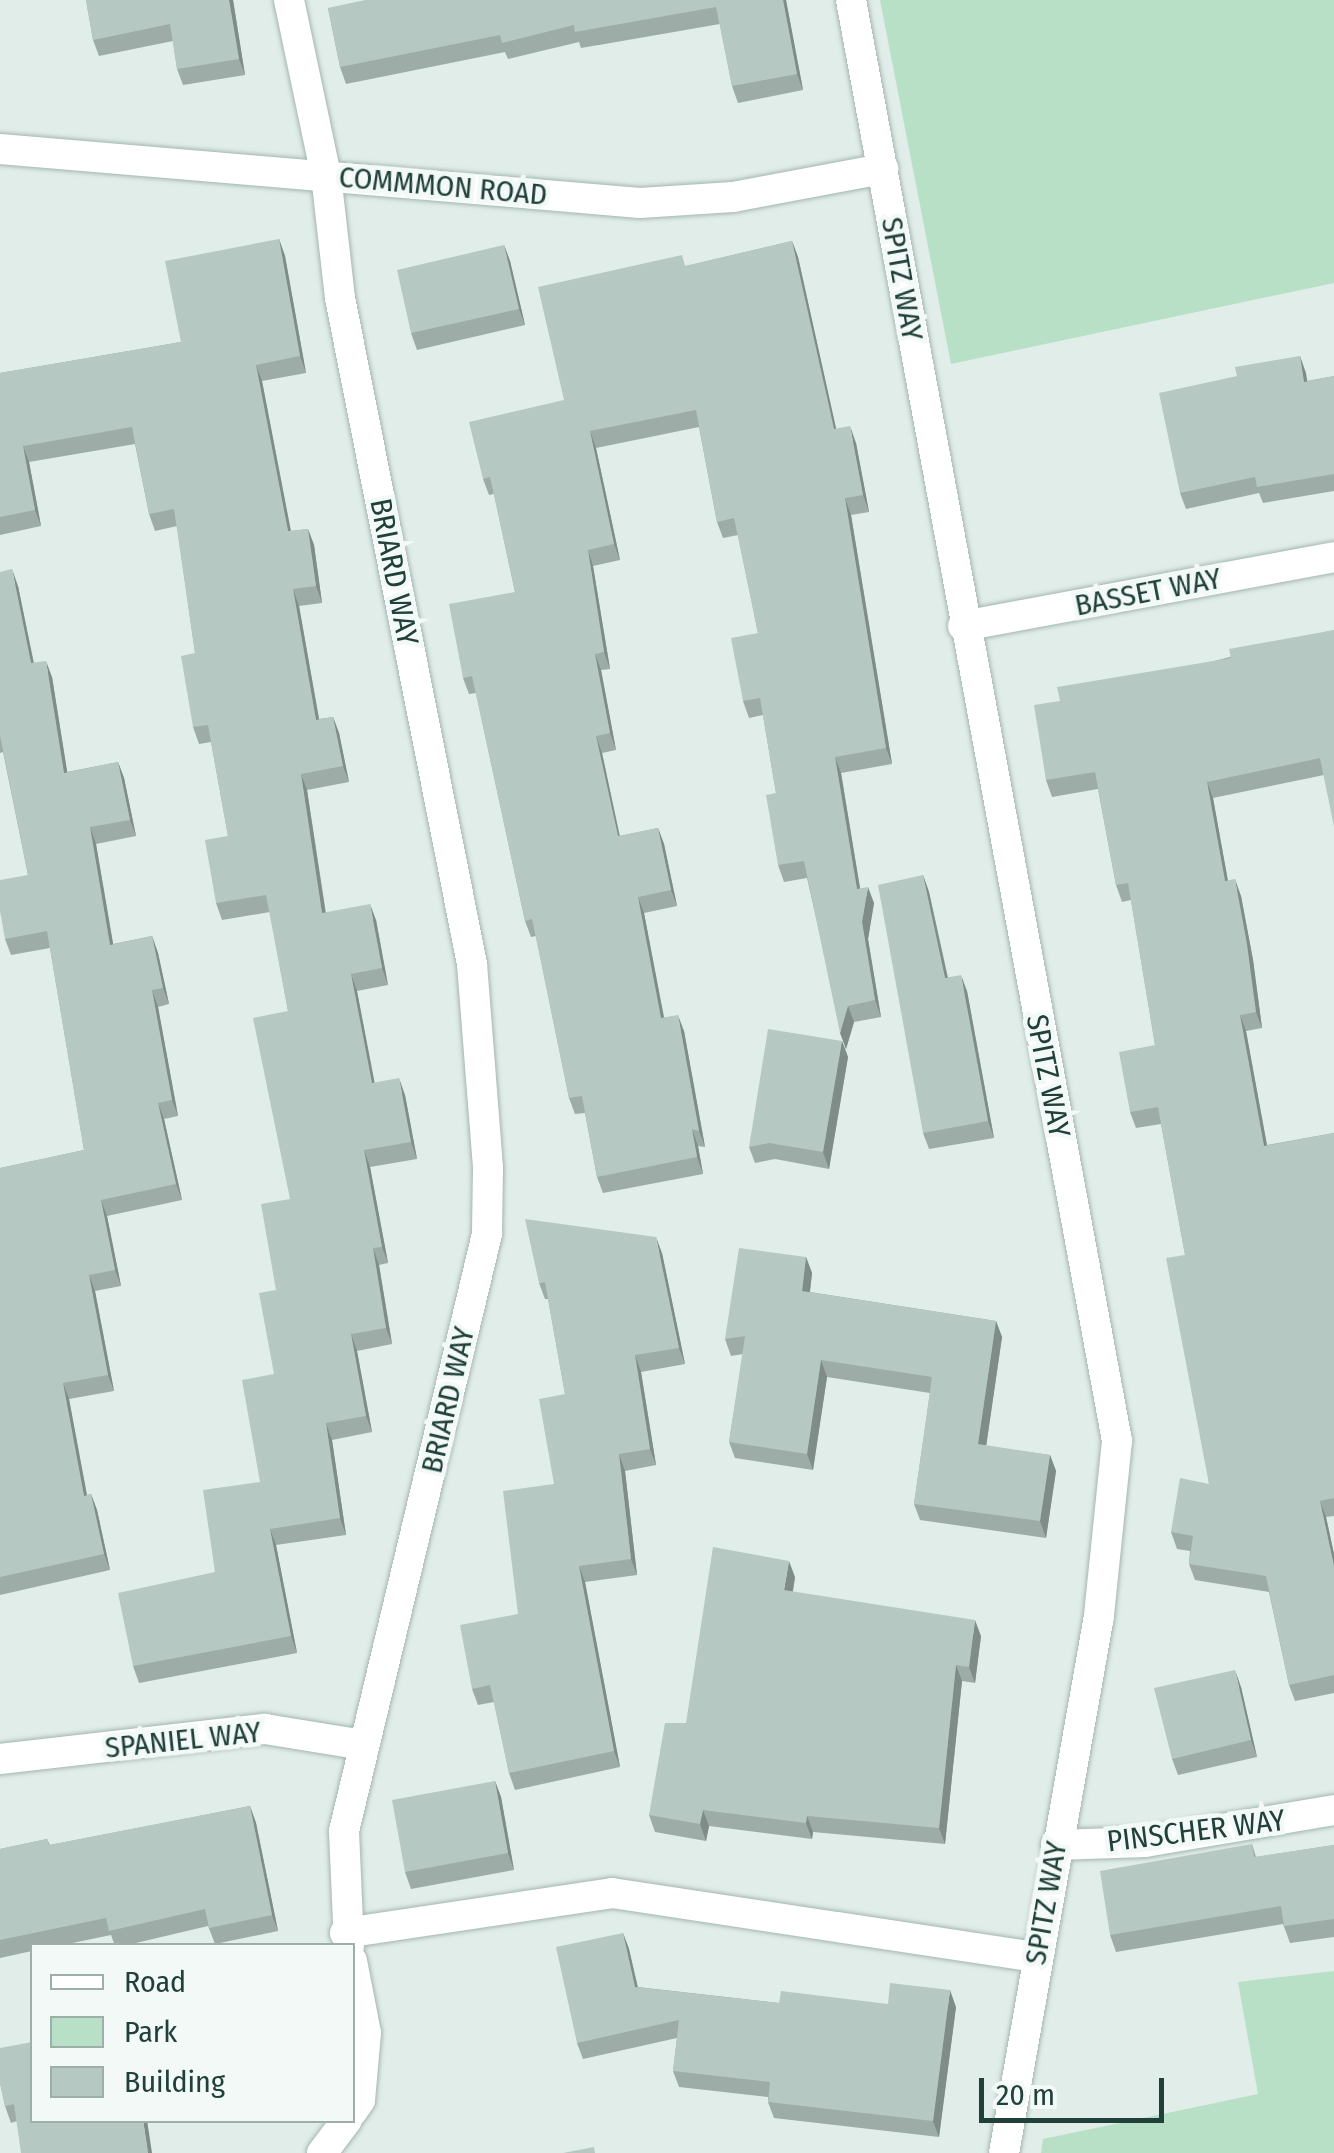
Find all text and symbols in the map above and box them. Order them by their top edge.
street label: COMMMON ROAD [337,159,549,213]
street label: SPITZ WAY [873,214,931,344]
street label: BRIARD WAY [362,495,426,649]
street label: BASSET WAY [1072,560,1224,624]
street label: SPITZ WAY [1018,1011,1078,1141]
street label: BRIARD WAY [414,1323,482,1477]
street label: SPANIEL WAY [103,1714,263,1766]
street label: PINSCHER WAY [1105,1802,1287,1860]
street label: SPITZ WAY [1017,1838,1075,1968]
legend [30,1943,355,2123]
text: Road [124,1964,186,2000]
text: Park [124,2014,177,2050]
scale bar [984,2058,1169,2120]
text: Building [124,2064,225,2100]
text: 20 m [996,2077,1055,2113]

